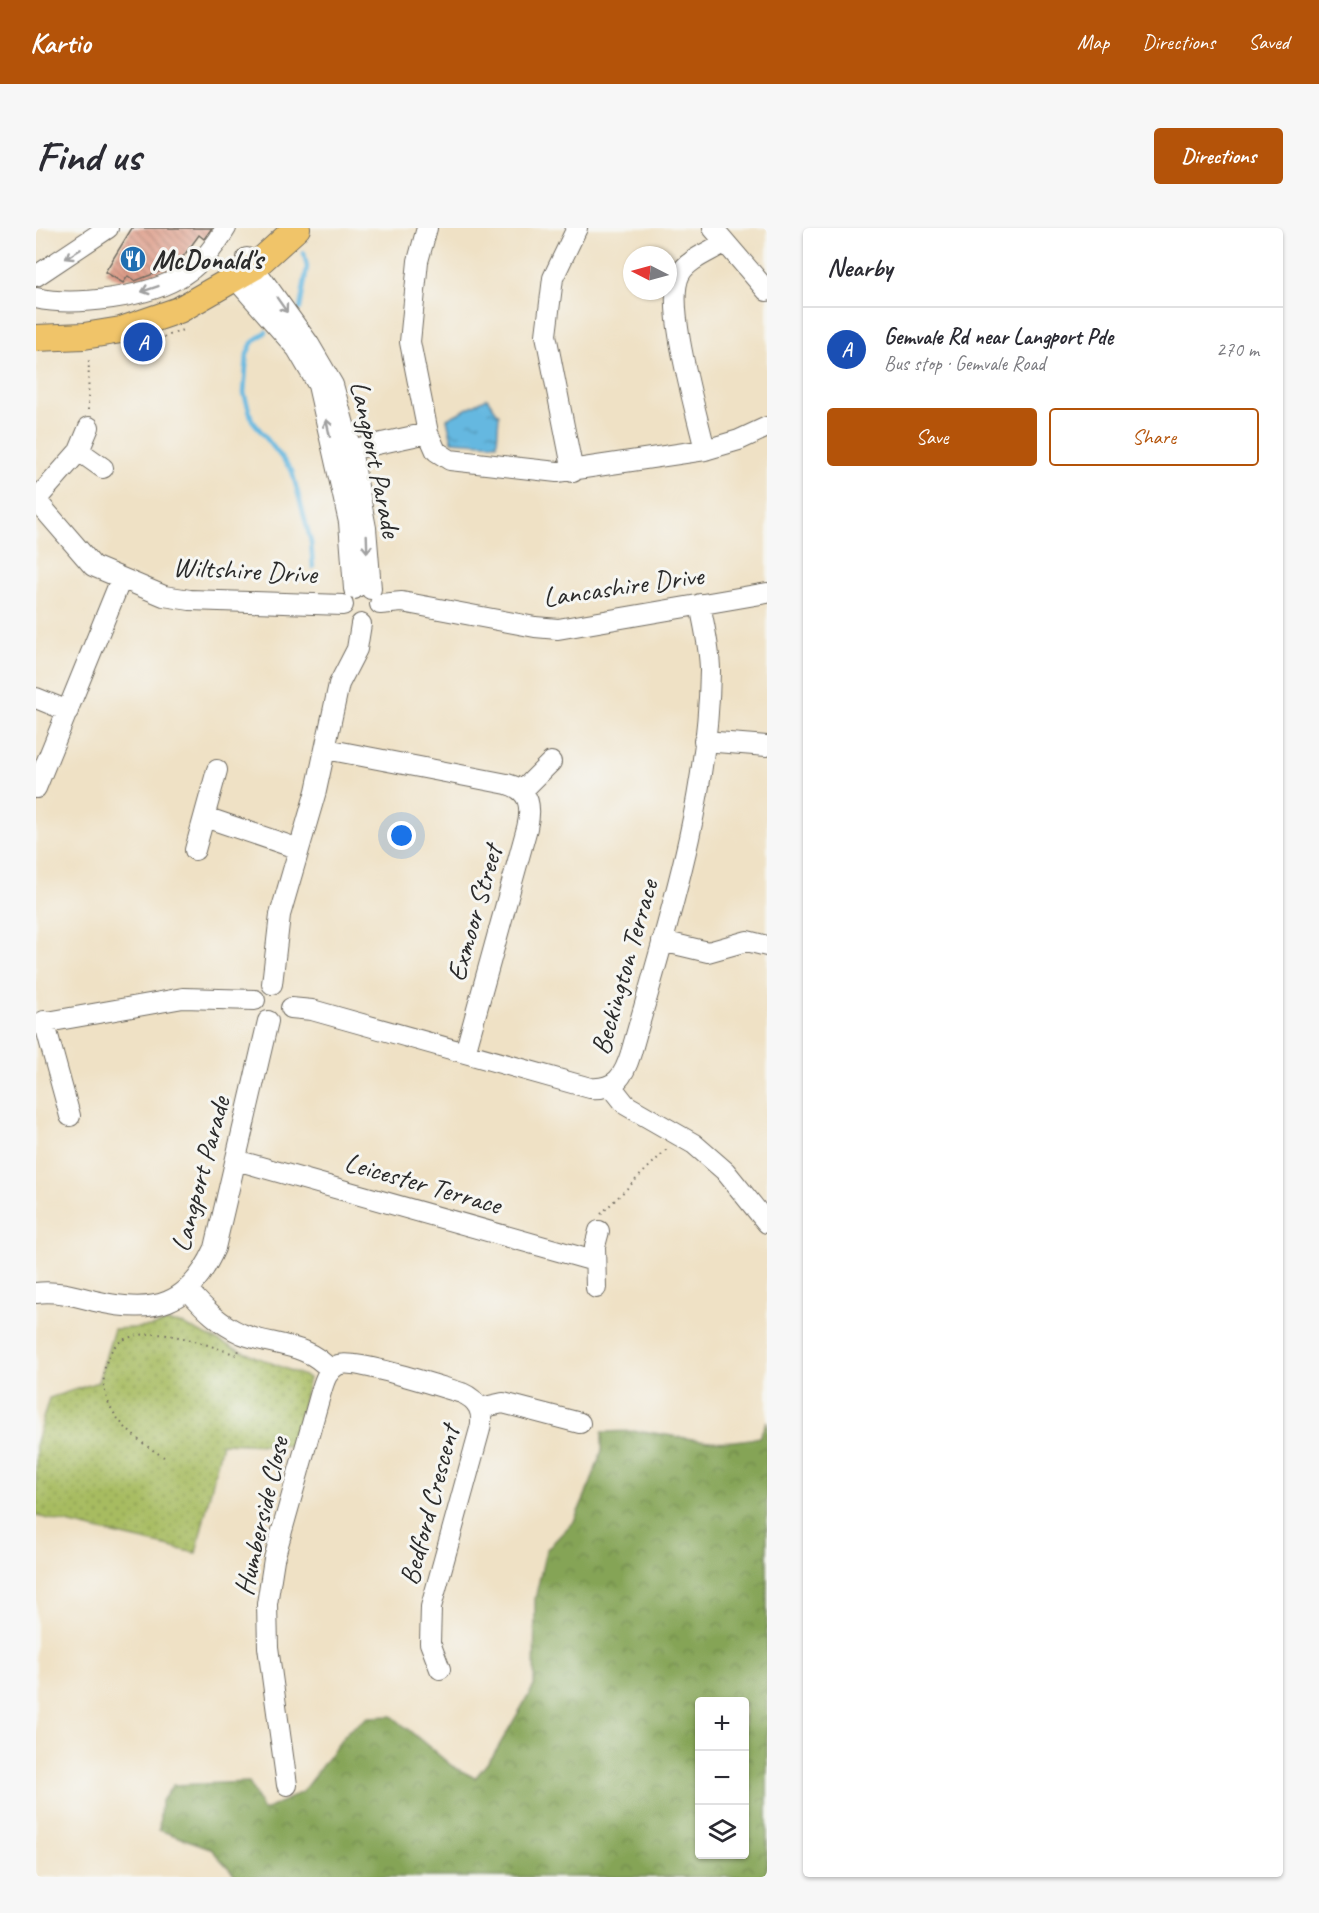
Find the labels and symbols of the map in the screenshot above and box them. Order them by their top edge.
place label: McDonald's [152,242,266,277]
restaurant icon: McDonald's [118,244,148,274]
north arrow [623,246,677,300]
one-way arrow [65,248,82,260]
one-way arrow [141,284,160,295]
one-way arrow [276,297,288,313]
pin: A [124,320,162,364]
street label: Langport Parade [342,378,410,542]
one-way arrow [322,418,334,437]
one-way arrow [361,534,373,554]
street label: Wiltshire Drive [172,549,320,591]
street label: Lancashire Drive [541,557,707,615]
your location [387,821,416,850]
street label: Exmoor Street [438,838,511,985]
street label: Beckington Terrace [582,874,666,1059]
street label: Langport Parade [163,1091,238,1255]
street label: Leicester Terrace [341,1144,507,1223]
street label: Bedford Crescent [391,1418,468,1588]
street label: Humberside Close [226,1432,297,1599]

